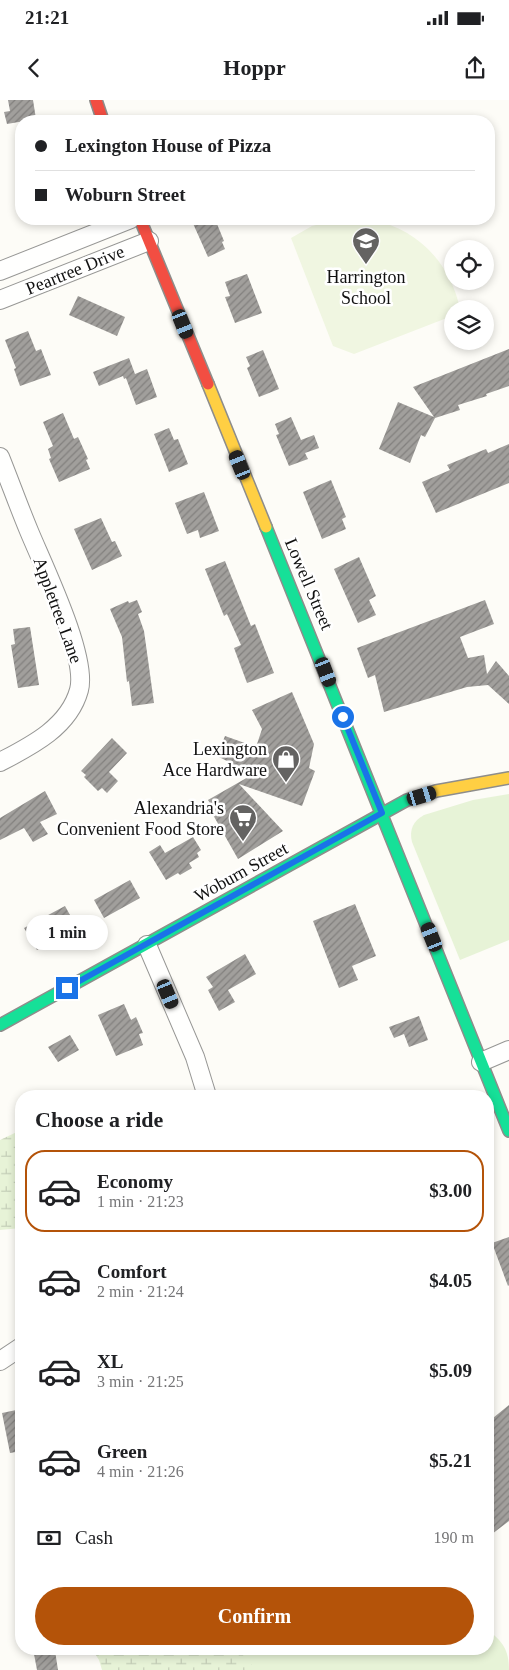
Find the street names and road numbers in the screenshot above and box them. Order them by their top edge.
street label: Peartree Drive [23,241,127,299]
street label: Lowell Street [281,535,337,633]
street label: Appletree Lane [30,554,86,666]
street label: Woburn Street [191,838,291,906]

